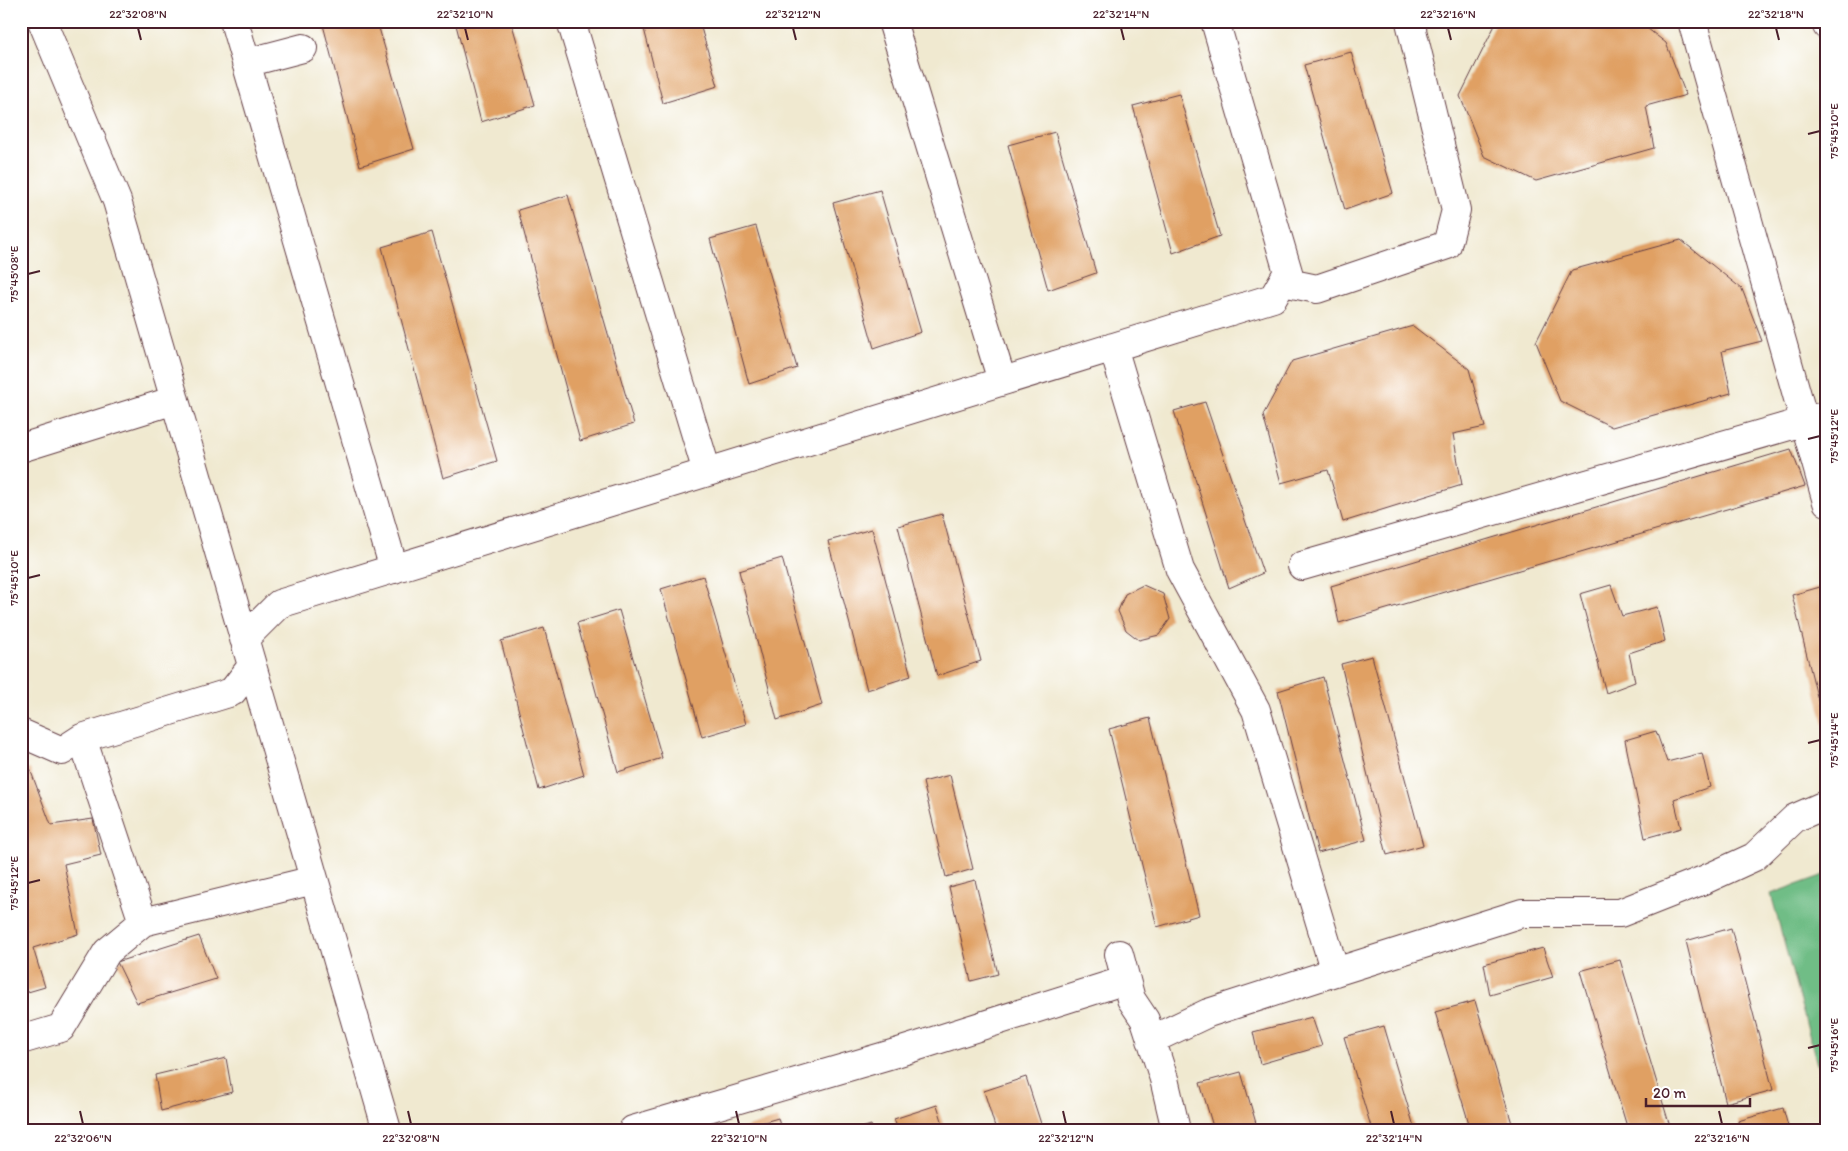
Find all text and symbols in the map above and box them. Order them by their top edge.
text: 22°32'08"N [109,7,167,21]
text: 22°32'10"N [437,7,493,21]
text: 22°32'12"N [765,7,821,21]
text: 22°32'14"N [1093,7,1149,21]
text: 22°32'16"N [1420,7,1476,21]
text: 22°32'18"N [1748,7,1804,21]
text: 75°45'10"E [1827,103,1841,159]
text: 75°45'08"E [7,245,21,302]
text: 75°45'12"E [1827,408,1841,463]
text: 75°45'10"E [7,550,21,606]
text: 75°45'14"E [1827,712,1841,768]
text: 75°45'12"E [7,855,21,910]
text: 75°45'16"E [1827,1017,1841,1072]
scale bar [1646,1076,1749,1108]
text: 20 m [1653,1084,1687,1102]
text: 22°32'06"N [54,1131,112,1145]
text: 22°32'08"N [382,1131,440,1145]
text: 22°32'10"N [711,1131,767,1145]
text: 22°32'12"N [1038,1131,1094,1145]
text: 22°32'14"N [1366,1131,1422,1145]
text: 22°32'16"N [1694,1131,1750,1145]

